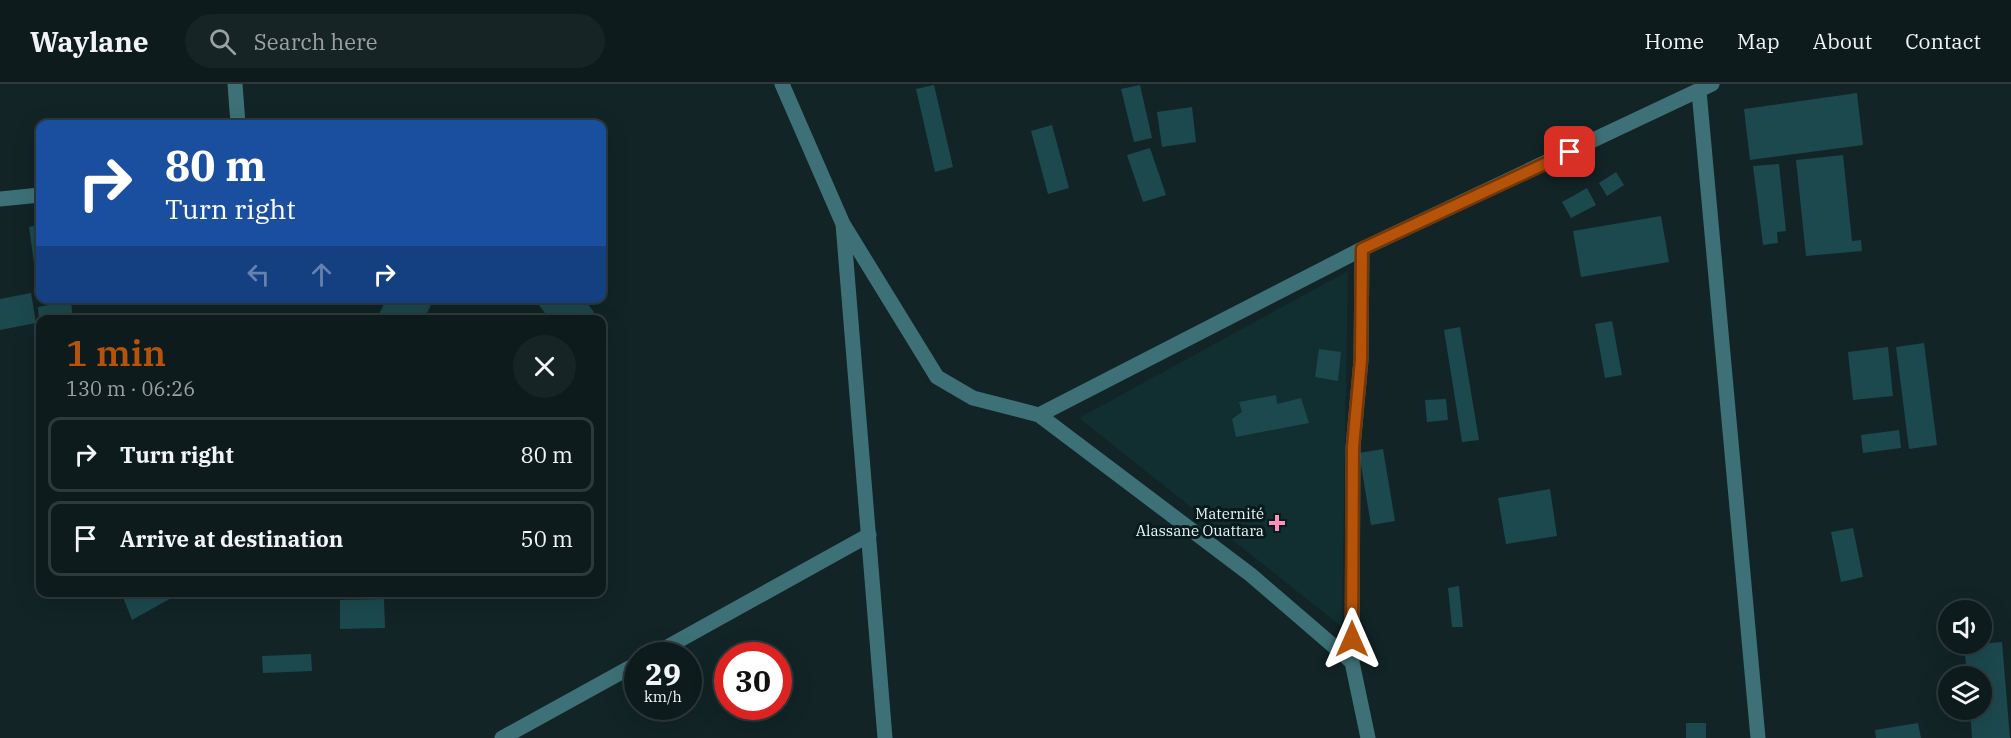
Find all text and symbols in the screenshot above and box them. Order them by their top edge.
search box [185,14,605,68]
text: Waylane [30,23,149,60]
icon: search [206,25,239,58]
text: Search here [254,27,378,56]
text: Home [1644,27,1704,55]
text: Map [1737,27,1780,55]
text: About [1813,27,1872,55]
text: Contact [1905,27,1981,55]
pin [1544,126,1595,177]
icon: arrive [1553,135,1586,168]
text: 80 m [165,138,266,193]
icon: right [66,144,144,222]
text: Turn right [165,191,296,226]
icon: left [242,258,275,291]
icon: ahead [305,258,338,291]
icon: right [368,258,401,291]
text: 1 min [66,329,166,376]
button: close [513,335,576,398]
text: 130 m · 06:26 [66,375,195,402]
icon: right [69,438,102,471]
text: Turn right [120,440,234,469]
text: 80 m [521,440,573,469]
place label: Maternité Alassane Ouattara [1136,504,1264,540]
marker: Maternité Alassane Ouattara [1268,514,1286,532]
icon: arrive [69,522,102,555]
text: Arrive at destination [120,524,343,553]
text: 50 m [521,524,573,553]
map controls [1938,600,1992,720]
button: sound [1938,600,1992,654]
position arrow [1320,607,1384,671]
speed limit sign: 30 [714,642,792,720]
text: 29 [645,654,681,693]
button: layers [1938,666,1992,720]
text: km/h [644,687,682,706]

